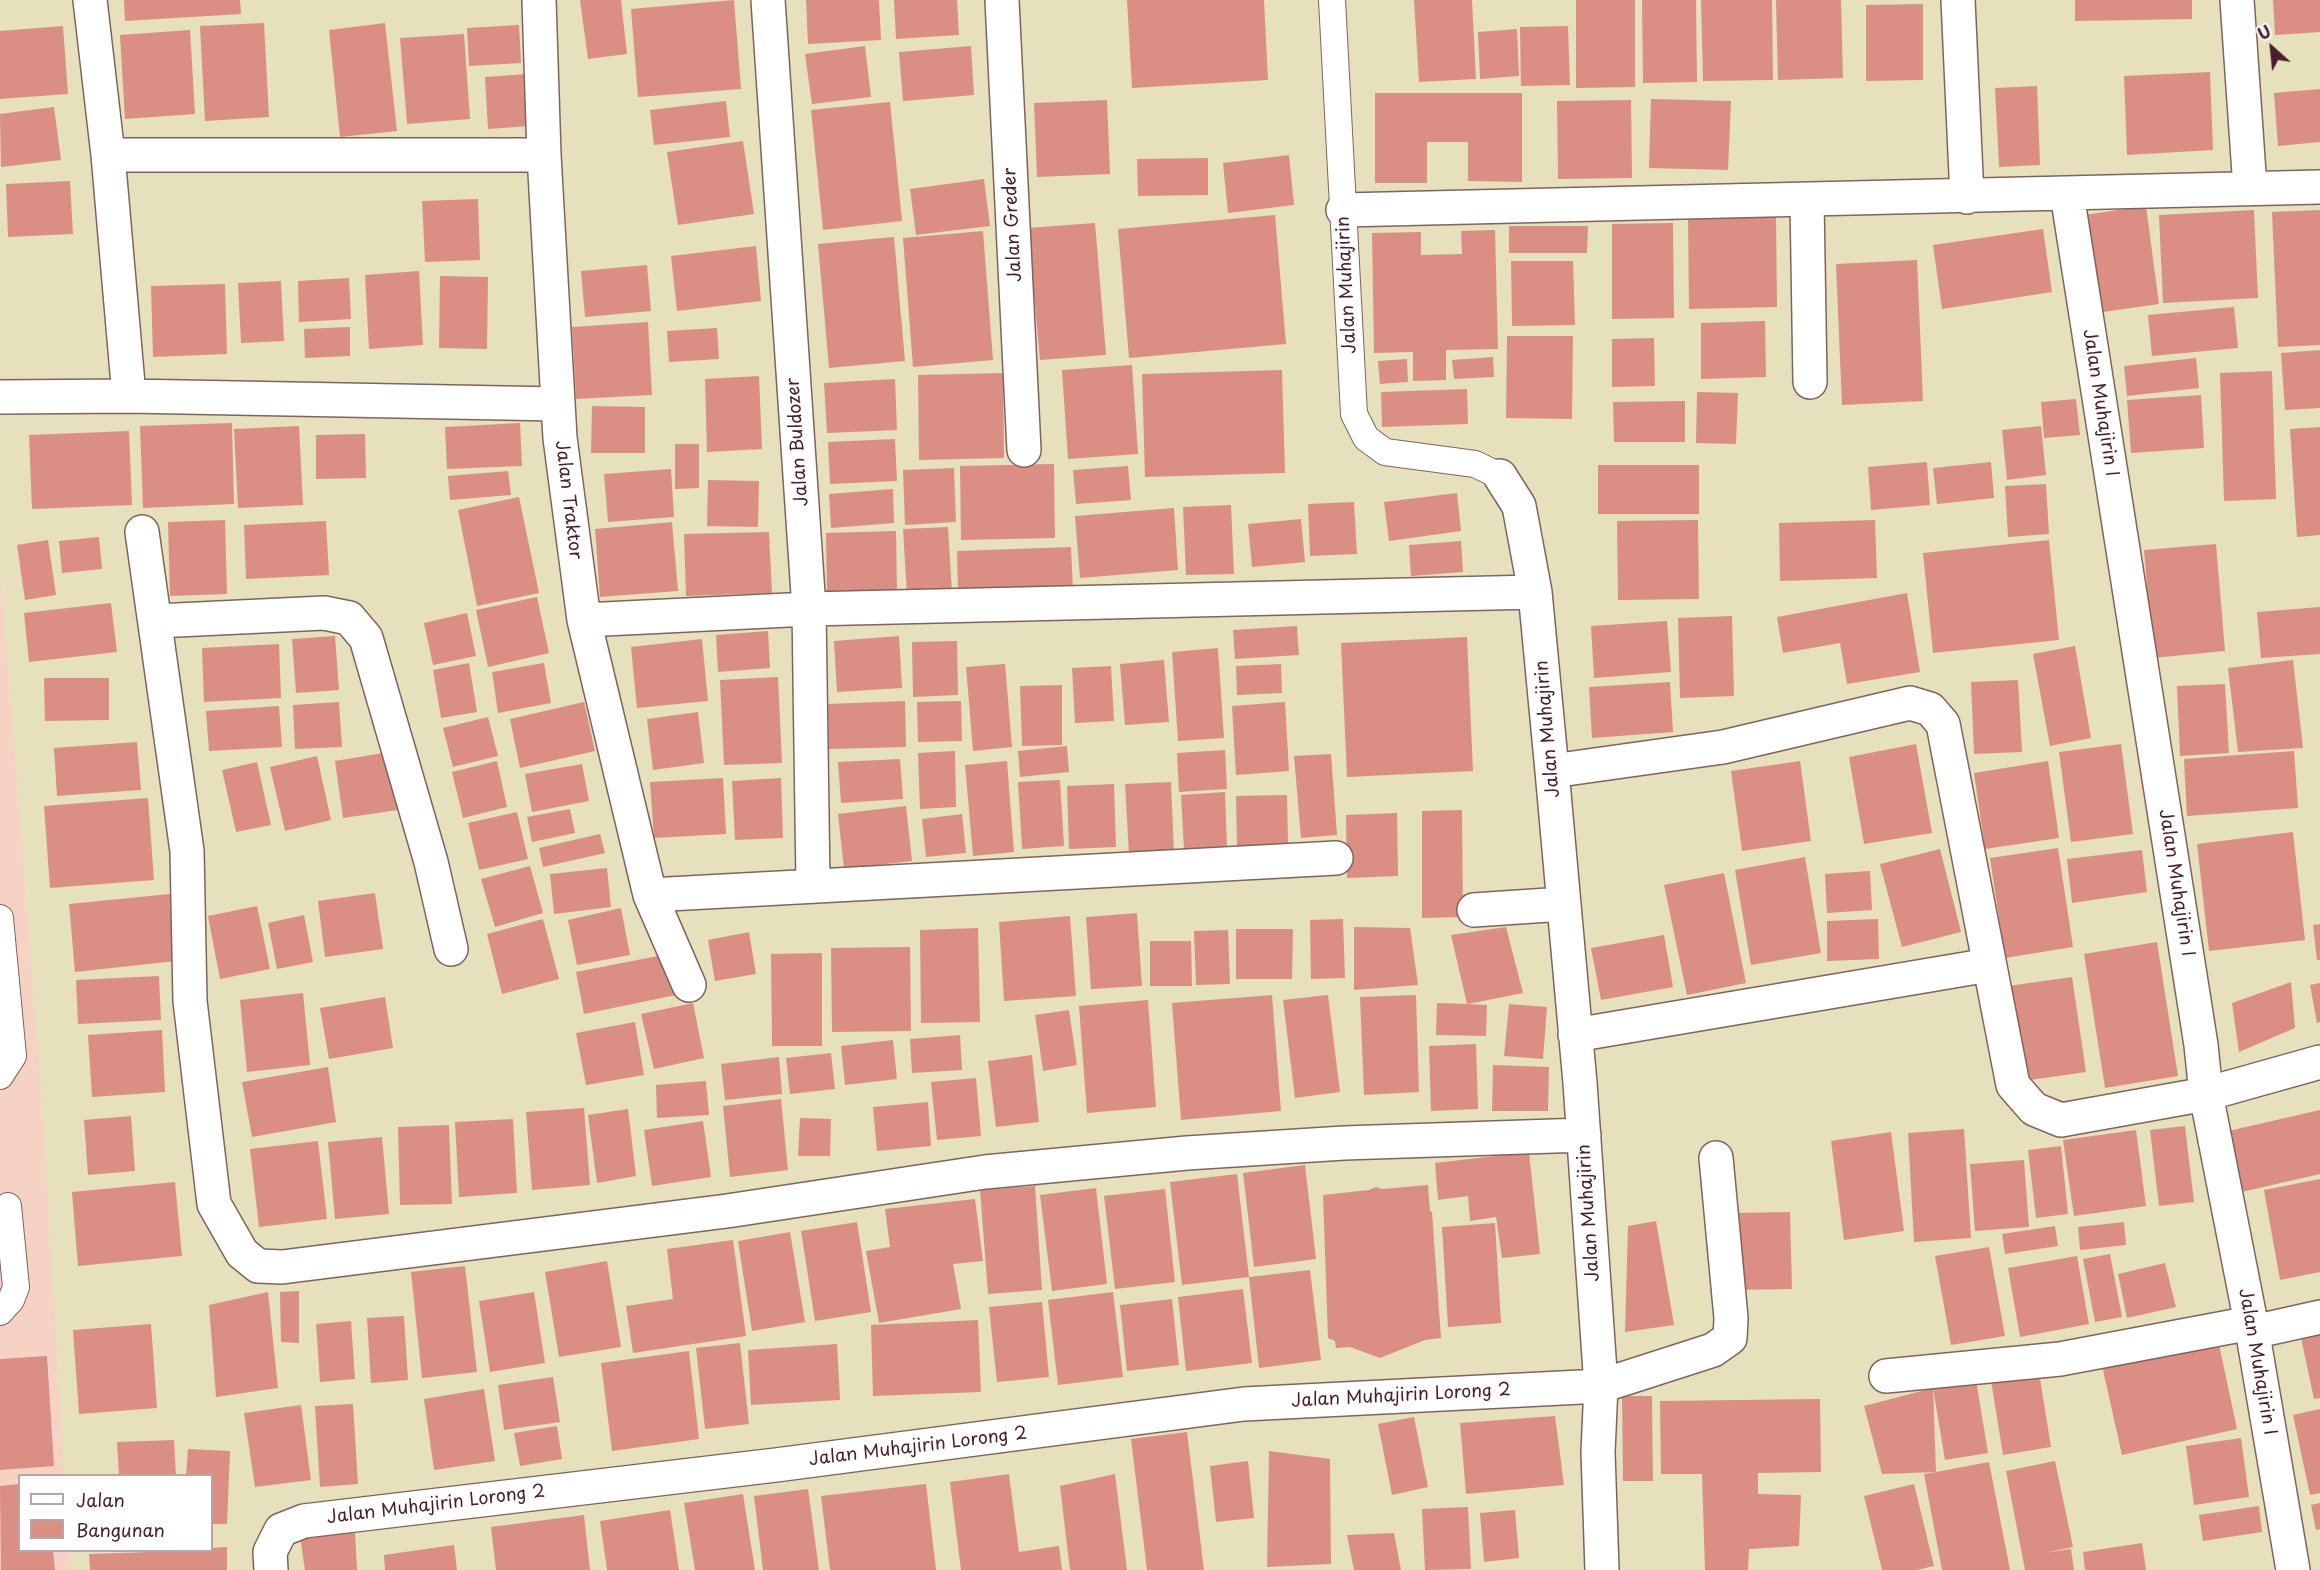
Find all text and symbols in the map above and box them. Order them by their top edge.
north arrow [2242,18,2302,78]
text: U [2253,19,2275,45]
street label: Jalan Greder [999,167,1027,283]
street label: Jalan Muhajirin [1333,216,1361,354]
street label: Jalan Muhajirin I [2078,328,2122,478]
street label: Jalan Buldozer [783,377,813,507]
street label: Jalan Traktor [550,439,586,561]
street label: Jalan Muhajirin [1531,659,1565,799]
street label: Jalan Muhajirin I [2154,808,2198,958]
street label: Jalan Muhajirin [1573,1144,1605,1282]
street label: Jalan Muhajirin I [2233,1287,2281,1437]
street label: Jalan Muhajirin Lorong 2 [1291,1379,1511,1413]
street label: Jalan Muhajirin Lorong 2 [808,1423,1028,1471]
legend [18,1474,213,1552]
street label: Jalan Muhajirin Lorong 2 [326,1481,546,1529]
text: Jalan [76,1486,125,1513]
text: Bangunan [76,1516,165,1543]

